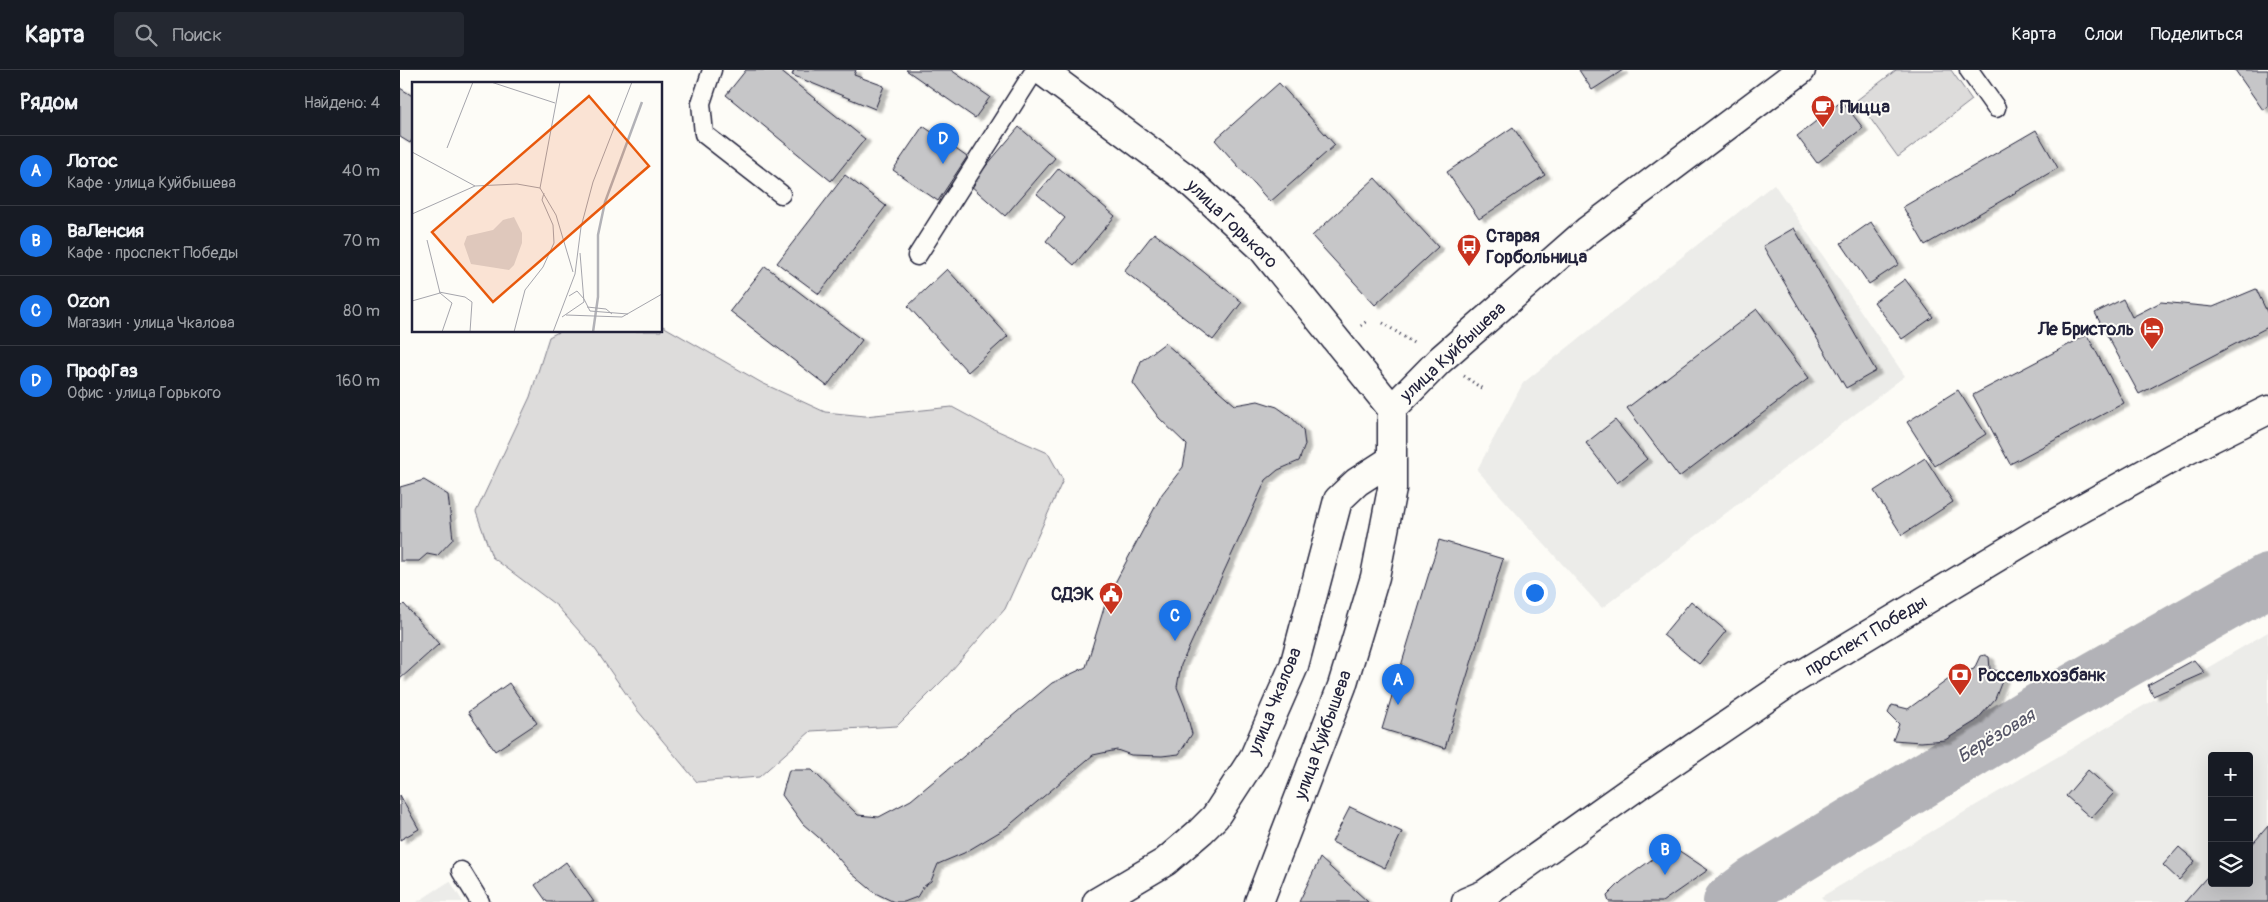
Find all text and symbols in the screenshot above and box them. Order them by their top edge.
search box [114,12,464,57]
text: Карта [25,20,84,49]
icon: search [132,21,160,49]
text: Поиск [172,23,222,47]
text: Карта [2012,23,2056,46]
text: Слои [2084,23,2122,46]
text: Поделиться [2150,23,2243,46]
inset map [412,82,662,332]
text: Рядом [20,89,78,116]
text: Найдено: 4 [304,93,380,113]
cafe icon: Пицца [1810,94,1836,128]
place label: Пицца [1840,96,1890,119]
pin: D [927,123,959,164]
text: Лотос [67,149,118,173]
text: A [31,161,41,181]
text: 40 m [342,161,380,181]
text: Кафе · улица Куйбышева [67,173,236,193]
street label: улица Горького [1181,174,1283,274]
text: ВаЛенсия [67,219,144,243]
place label: Старая Горбольница [1486,225,1588,269]
text: B [31,231,41,251]
text: 70 m [343,231,380,251]
bus stop icon: Старая Горбольница [1456,233,1482,267]
text: Кафе · проспект Победы [67,243,238,263]
text: Ozon [67,289,110,313]
street label: улица Куйбышева [1395,297,1511,408]
text: C [31,301,41,321]
text: 80 m [343,301,380,321]
text: Магазин · улица Чкалова [67,313,235,333]
hotel icon: Ле Бристоль [2139,316,2165,350]
place label: Ле Бристоль [2037,318,2134,341]
text: ПрофГаз [67,359,138,383]
text: D [31,371,41,391]
text: 160 m [336,371,380,391]
text: Офис · улица Горького [67,383,221,403]
your location [1522,580,1548,606]
public building icon: СДЭК [1098,581,1124,615]
place label: СДЭК [1051,583,1094,606]
street label: проспект Победы [1801,590,1931,682]
pin: C [1159,600,1191,641]
street label: улица Чкалова [1243,644,1307,759]
bank icon: Россельхозбанк [1947,662,1973,696]
pin: A [1382,664,1414,705]
place label: Россельхозбанк [1978,664,2106,687]
street label: улица Куйбышева [1289,667,1357,804]
water label: Берёзовая [1953,702,2041,769]
map controls [2208,752,2253,887]
button: + [2208,752,2253,797]
button: − [2208,797,2253,842]
pin: B [1649,834,1681,875]
button: layers [2208,842,2253,887]

